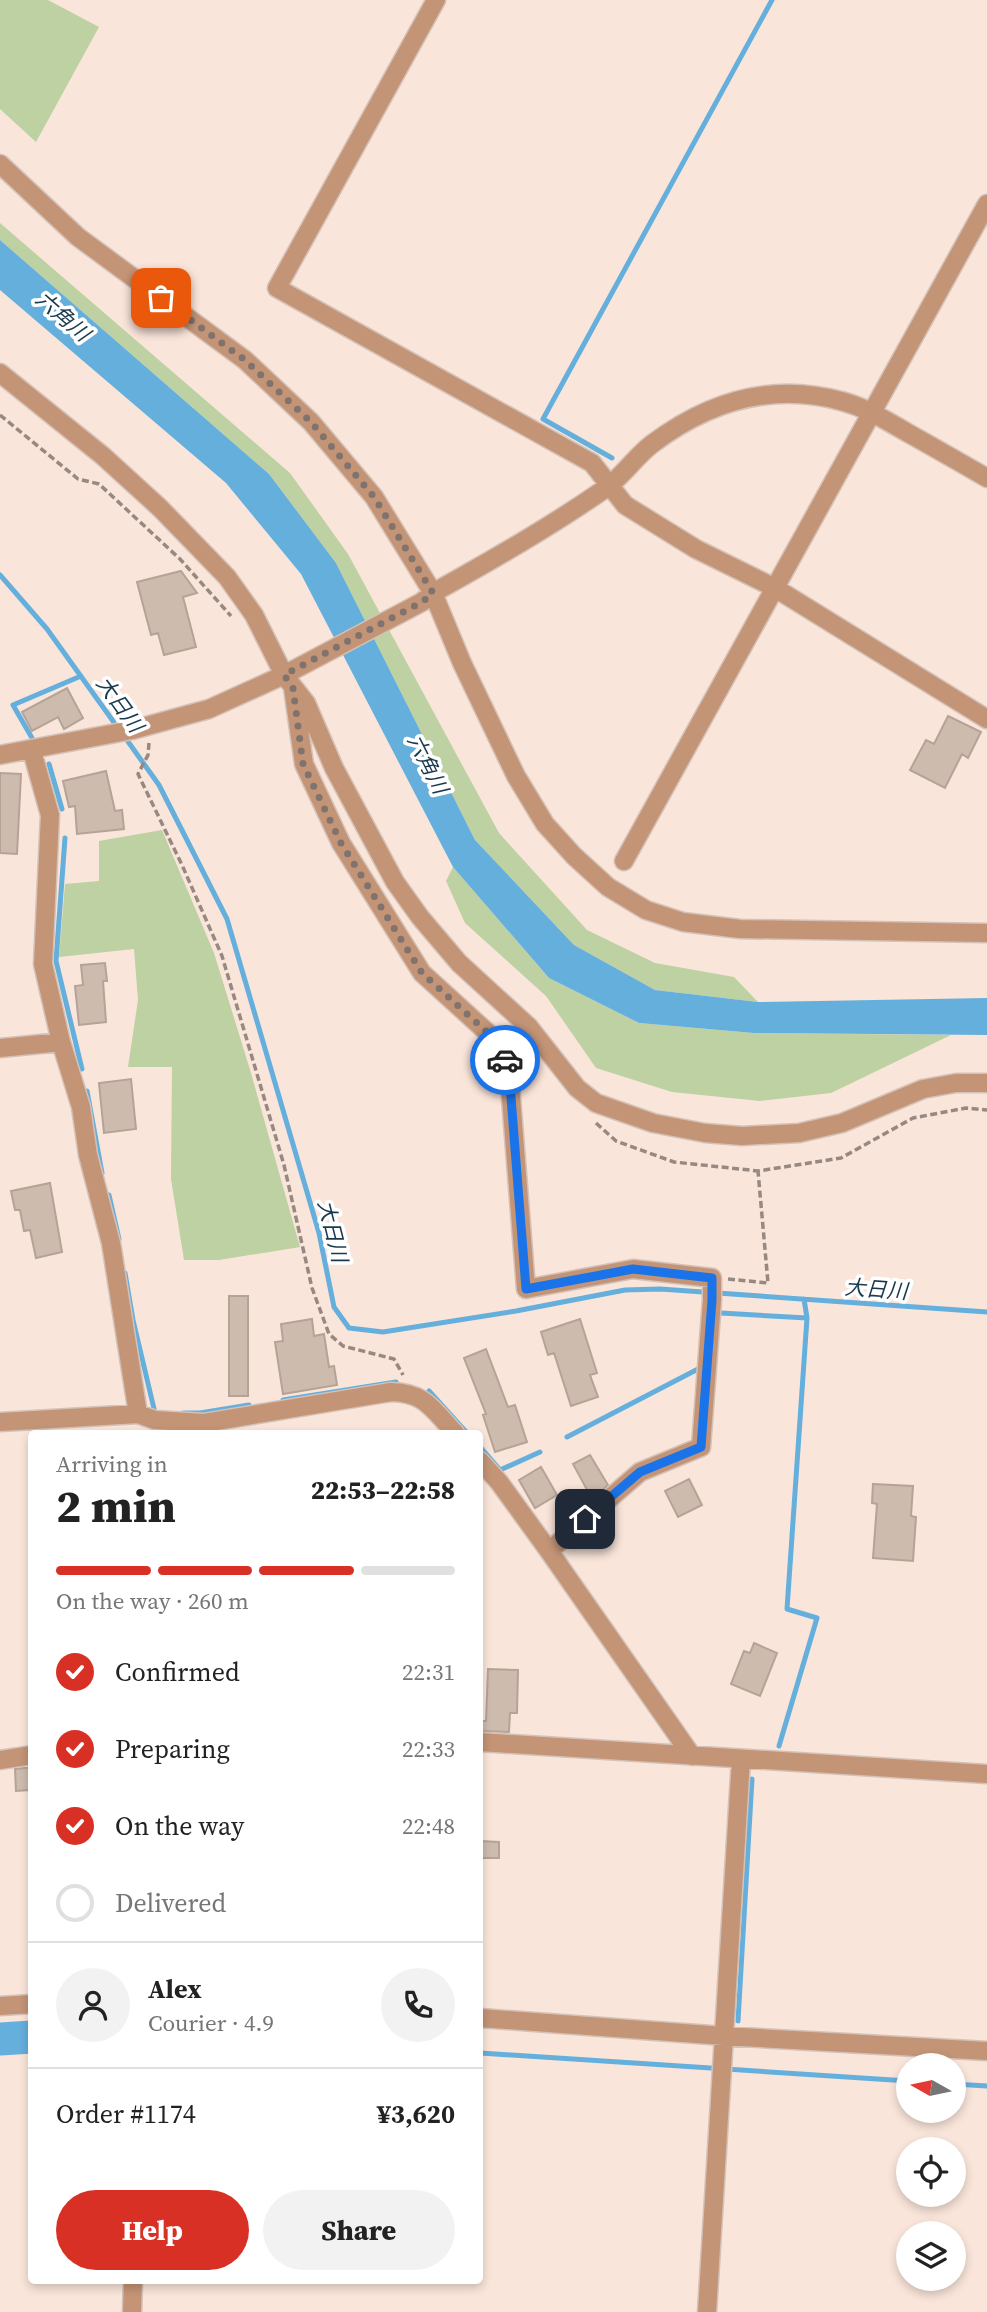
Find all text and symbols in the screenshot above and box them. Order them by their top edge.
pin [131,268,191,328]
icon: bag [142,279,180,317]
water label: 六角川 [30,284,98,349]
water label: 大日川 [90,670,151,740]
water label: 六角川 [401,729,456,800]
courier [470,1025,540,1095]
icon: car [486,1041,524,1079]
water label: 大日川 [311,1197,355,1267]
water label: 大日川 [844,1272,910,1306]
text: Arriving in [56,1448,168,1480]
text: 22:53–22:58 [311,1472,455,1508]
text: 2 min [56,1474,176,1537]
pin [555,1489,615,1549]
icon: home [566,1500,604,1538]
text: On the way · 260 m [56,1585,249,1617]
icon: check [56,1653,94,1691]
text: Confirmed [115,1654,240,1690]
text: 22:31 [402,1656,455,1688]
icon: check [56,1730,94,1768]
text: Preparing [115,1731,230,1767]
text: 22:33 [402,1733,455,1765]
icon: check [56,1807,94,1845]
text: On the way [115,1808,244,1844]
text: 22:48 [402,1810,455,1842]
text: Delivered [115,1885,226,1921]
button: person [56,1968,130,2042]
button: phone [381,1968,455,2042]
text: Alex [148,1971,202,2007]
text: Courier · 4.9 [148,2007,274,2039]
north arrow [896,2053,966,2123]
map controls [896,2053,966,2291]
text: Order #1174 [56,2096,196,2132]
text: ¥3,620 [377,2096,455,2132]
button: locate [896,2137,966,2207]
button: Help [56,2190,249,2270]
button: Share [263,2190,455,2270]
button: layers [896,2221,966,2291]

